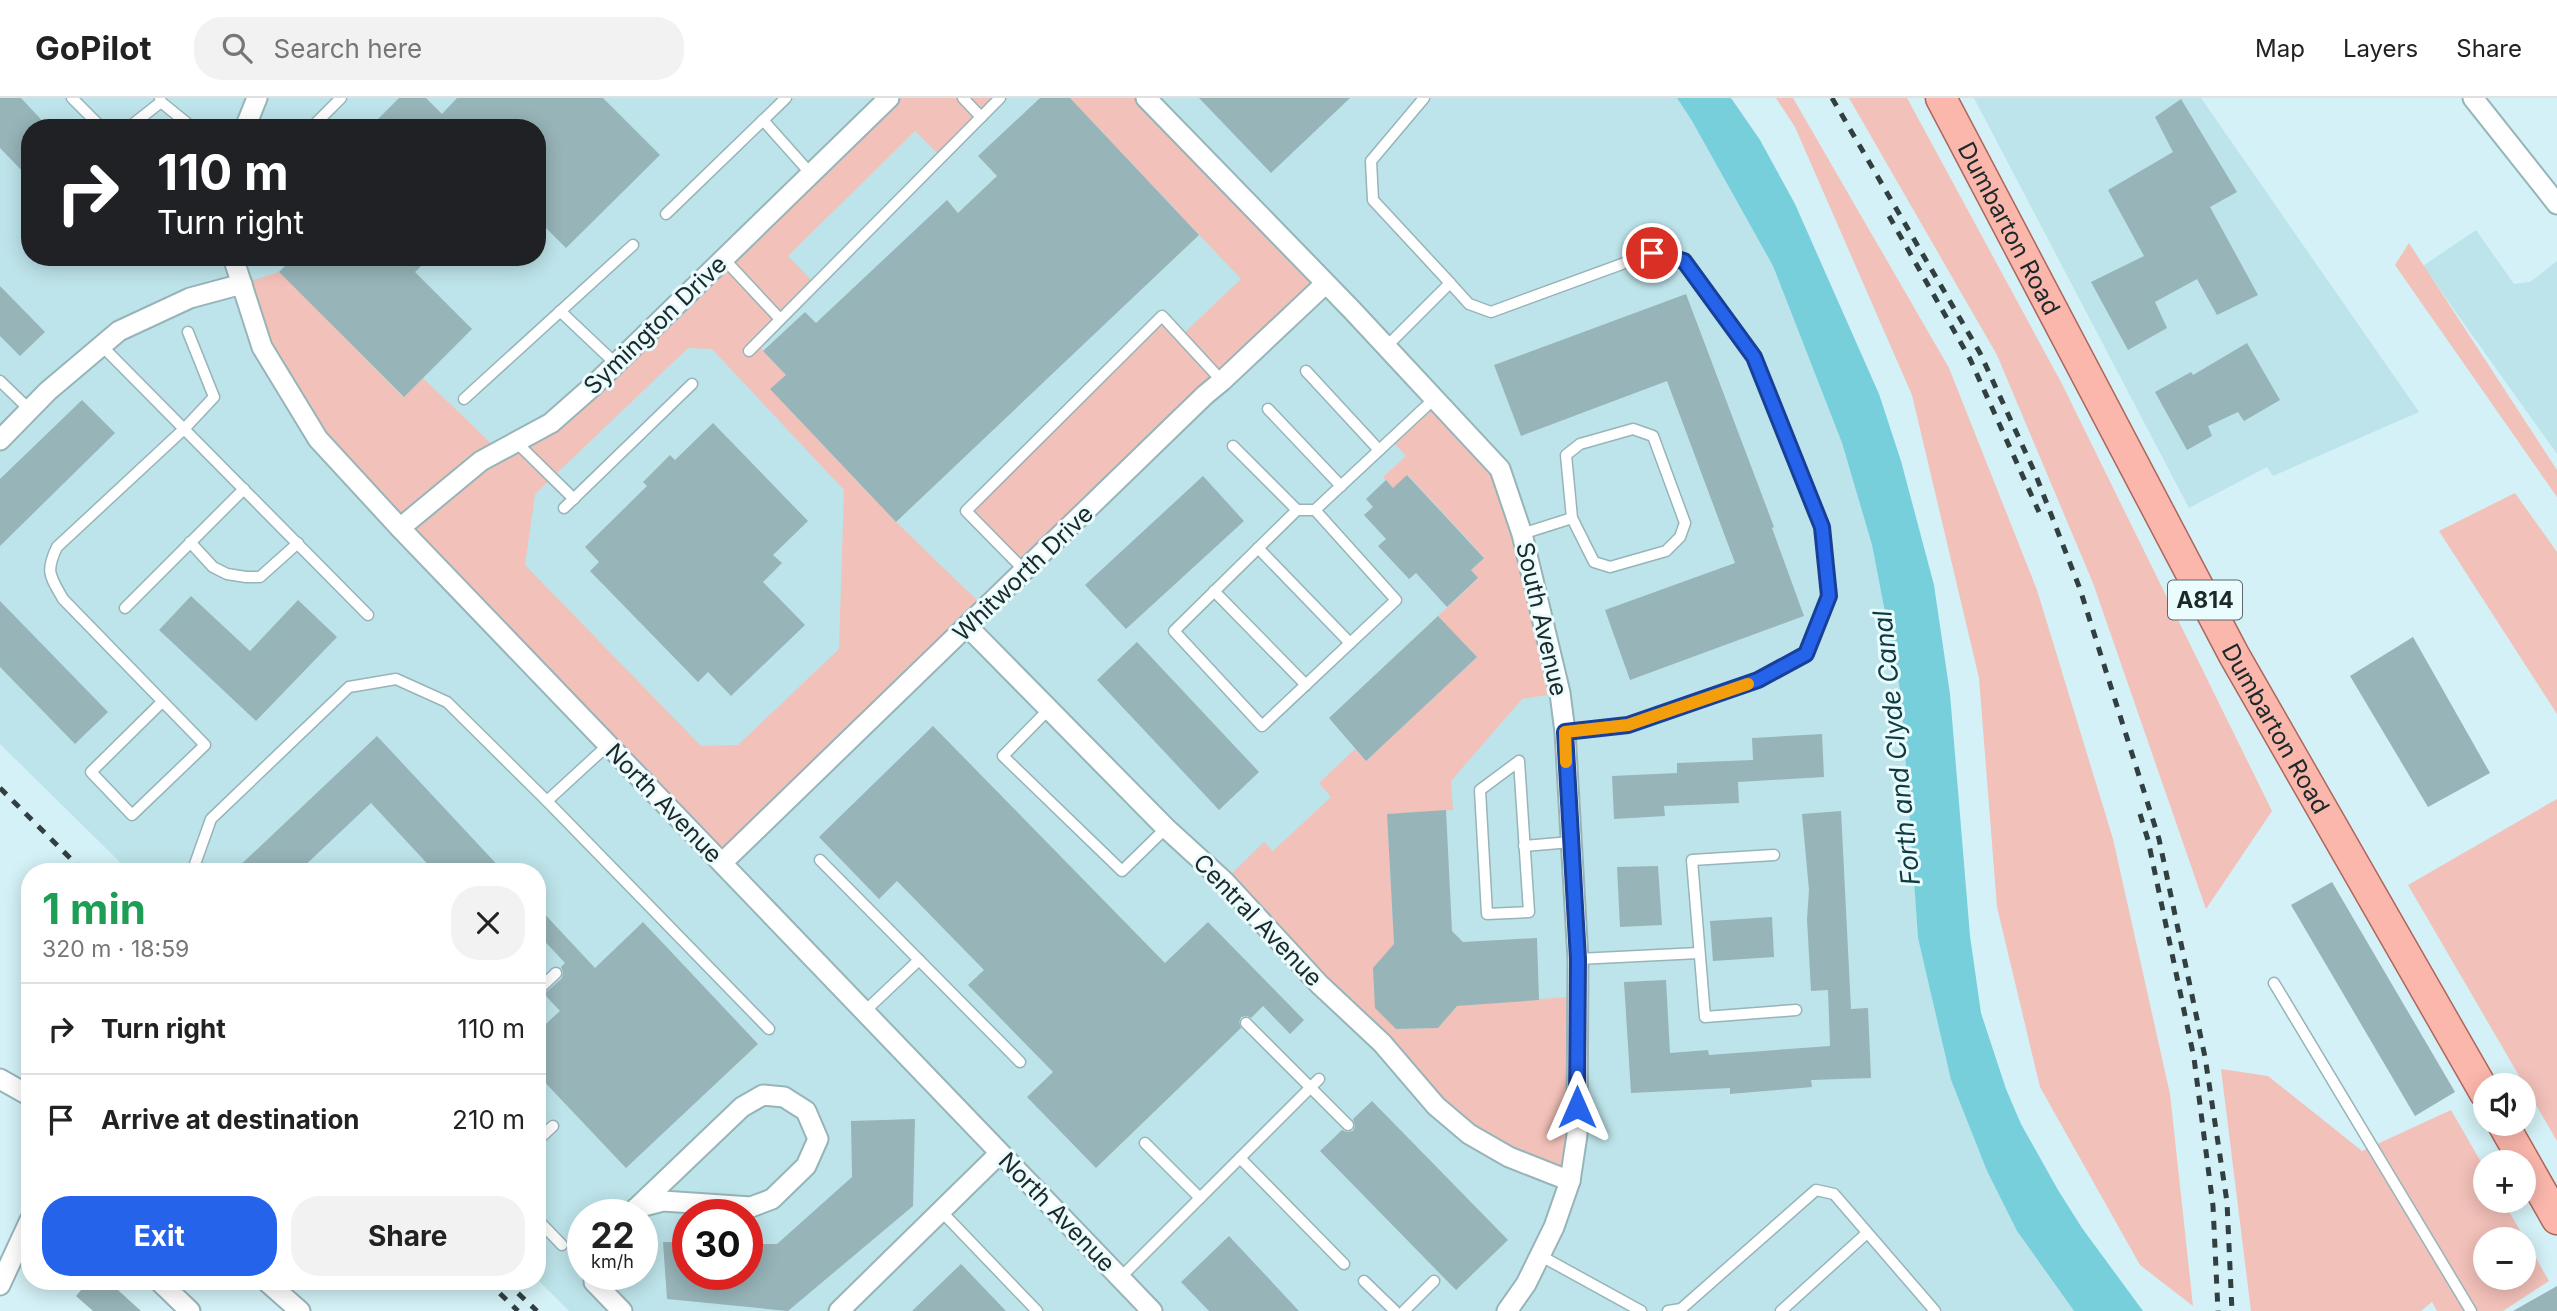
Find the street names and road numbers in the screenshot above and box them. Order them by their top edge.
street label: Dumbarton Road [1952,137,2067,319]
street label: Symington Drive [578,250,732,400]
street label: Whitworth Drive [947,499,1099,647]
street label: South Avenue [1510,539,1574,699]
road number: A814 [2168,580,2242,620]
street label: Dumbarton Road [2216,639,2336,819]
street label: North Avenue [600,737,728,869]
street label: Central Avenue [1188,848,1328,992]
street label: North Avenue [993,1146,1121,1278]

